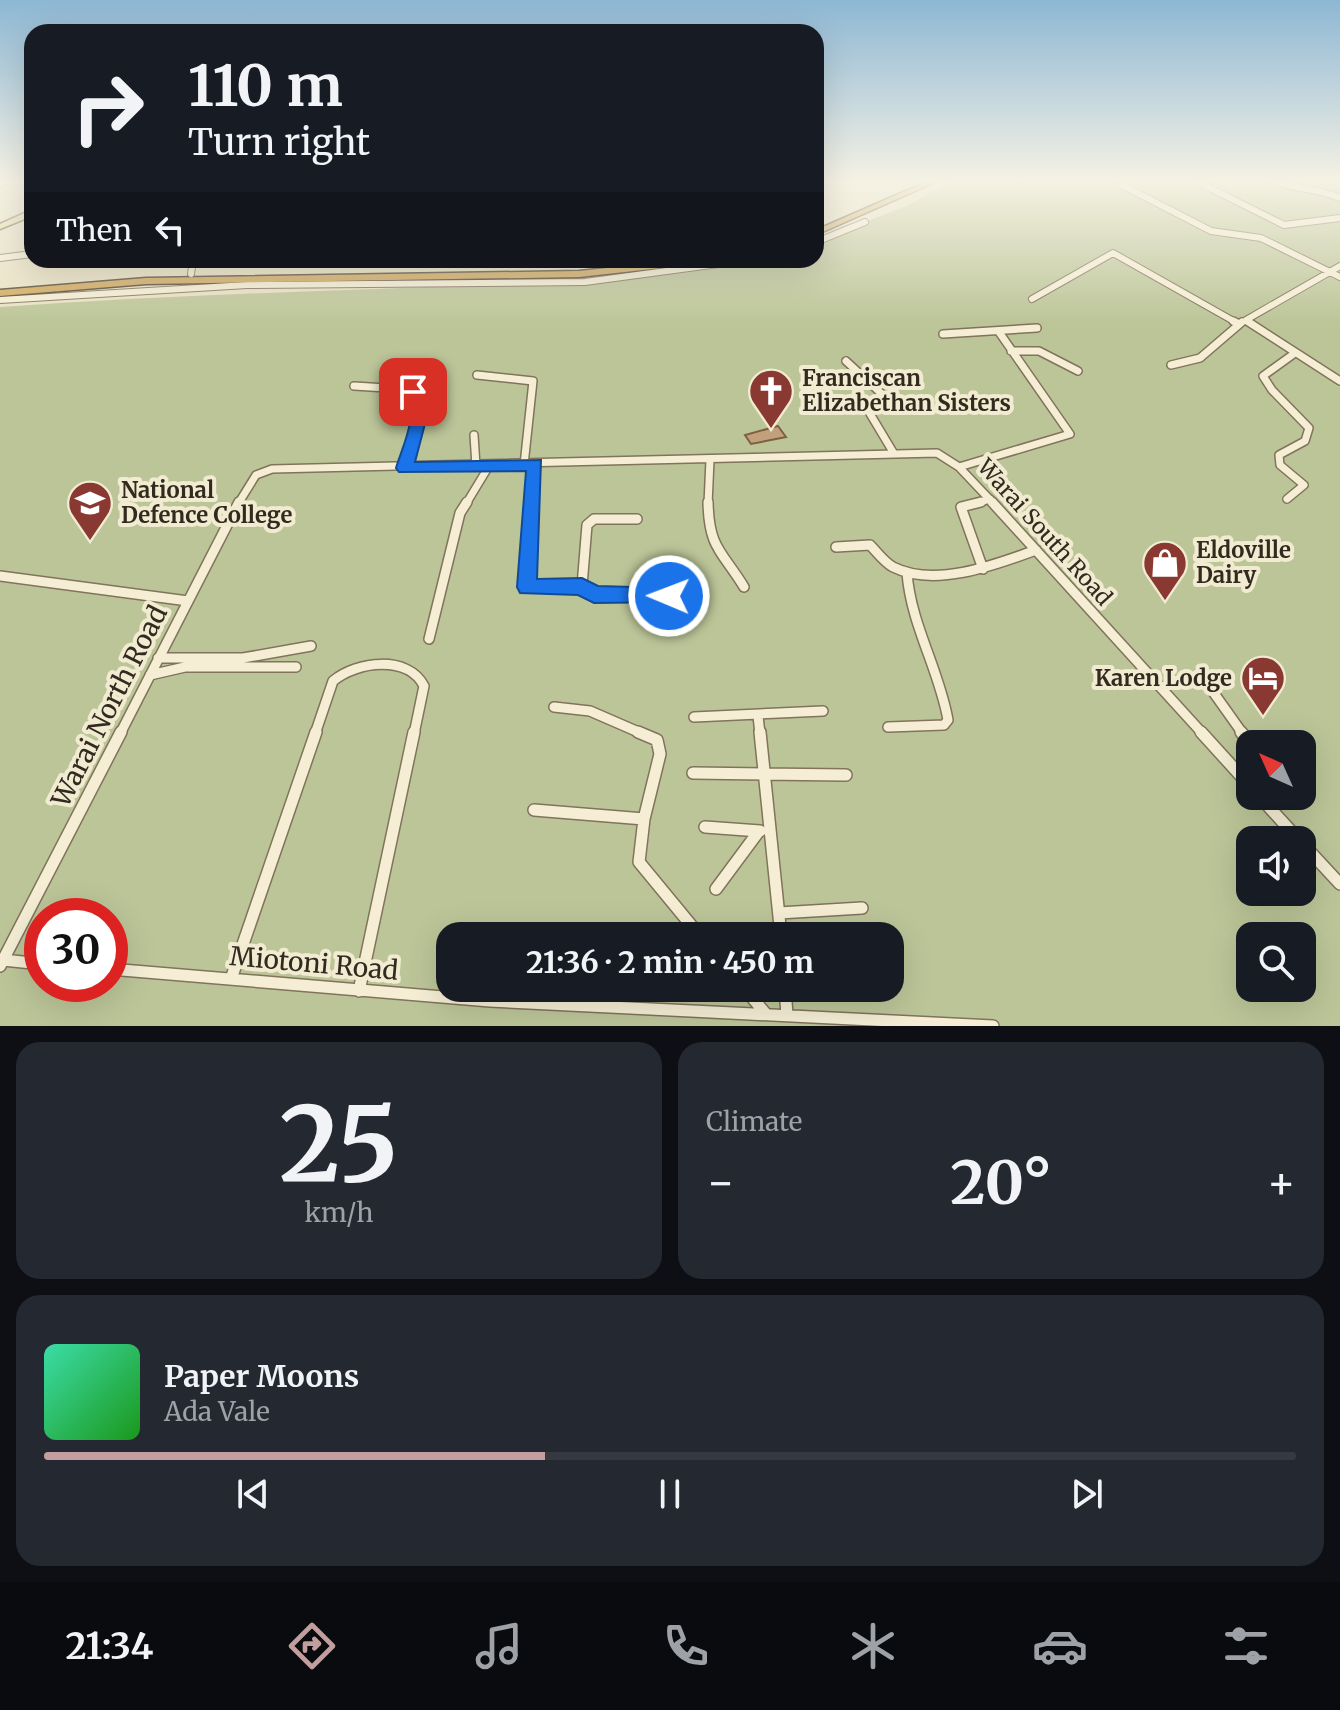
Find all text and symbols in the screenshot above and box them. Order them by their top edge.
text: 110 m [188,51,343,121]
icon: right [56,56,160,160]
text: Turn right [188,120,370,165]
icon: left [148,208,192,252]
text: Then [56,211,132,249]
pin [379,358,447,426]
place label: Franciscan Elizabethan Sisters [802,364,1011,417]
church icon: Franciscan Elizabethan Sisters [747,367,795,430]
icon: arrive [391,370,435,414]
street label: Warai South Road [971,452,1118,611]
place label: National Defence College [121,476,292,529]
school or university icon: National Defence College [66,479,114,542]
place label: Eldoville Dairy [1196,536,1291,589]
shop icon: Eldoville Dairy [1141,539,1189,602]
position arrow [627,554,711,638]
street label: Warai North Road [43,599,174,813]
hotel icon: Karen Lodge [1239,654,1287,717]
place label: Karen Lodge [1095,664,1232,692]
north arrow [1236,730,1316,810]
map controls [1236,730,1316,1002]
button: sound [1236,826,1316,906]
speed limit sign: 30 [24,898,128,1002]
button: search [1236,922,1316,1002]
street label: Miotoni Road [228,939,400,987]
text: 21:36 · 2 min · 450 m [526,943,814,981]
text: 25 [279,1079,399,1209]
text: Climate [706,1105,802,1138]
text: 20° [950,1145,1052,1220]
text: − [706,1155,735,1210]
text: + [1267,1155,1296,1210]
text: km/h [305,1196,373,1229]
text: Paper Moons [164,1357,359,1395]
text: Ada Vale [164,1395,270,1428]
icon: previous [231,1472,275,1516]
icon: pause [648,1472,692,1516]
icon: next [1065,1472,1109,1516]
icon: directions [284,1618,340,1674]
icon: music [471,1618,527,1674]
icon: phone [658,1618,714,1674]
icon: climate [845,1618,901,1674]
icon: car [1032,1618,1088,1674]
icon: filters [1218,1618,1274,1674]
text: 21:34 [65,1624,153,1669]

